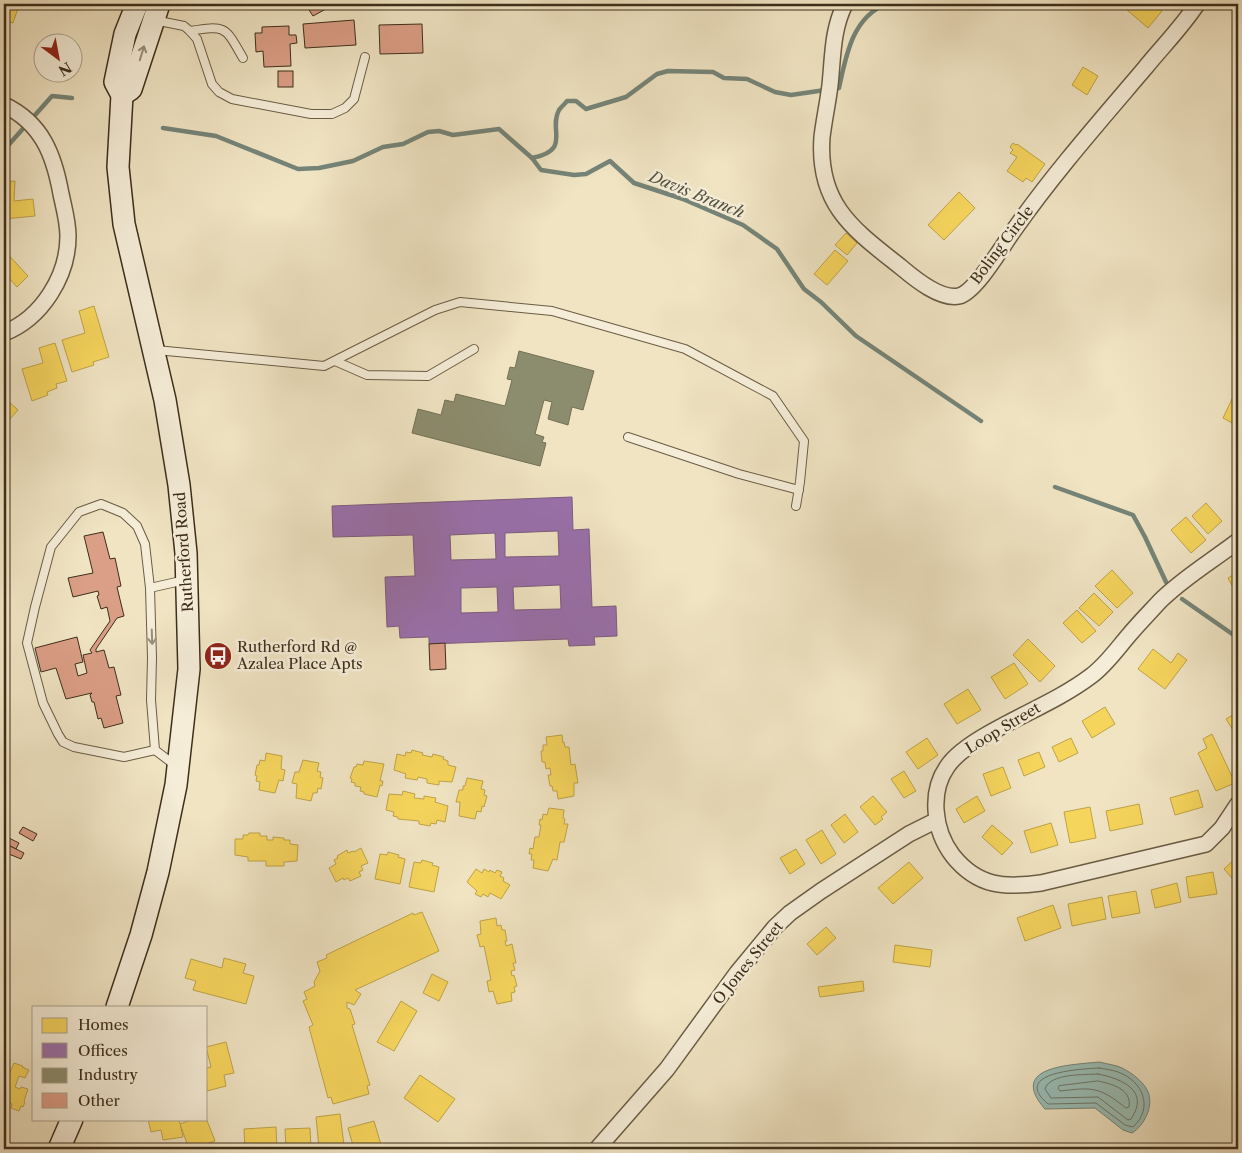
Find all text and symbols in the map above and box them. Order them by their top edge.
north arrow [32,32,82,82]
one-way arrow [138,45,148,61]
text: N [55,58,75,80]
water label: Davis Branch [645,165,748,222]
street label: Boling Circle [966,202,1037,288]
street label: Rutherford Road [170,491,197,613]
one-way arrow [147,629,156,645]
place label: Rutherford Rd @ Azalea Place Apts [236,637,362,673]
bus stop icon: Rutherford Rd @ Azalea Place Apts [203,641,233,671]
street label: Loop Street [962,697,1044,757]
street label: O Jones Street [708,917,787,1008]
legend [32,1006,208,1120]
text: Homes [78,1015,129,1034]
text: Offices [78,1041,128,1060]
text: Industry [78,1065,138,1084]
text: Other [78,1091,121,1110]

